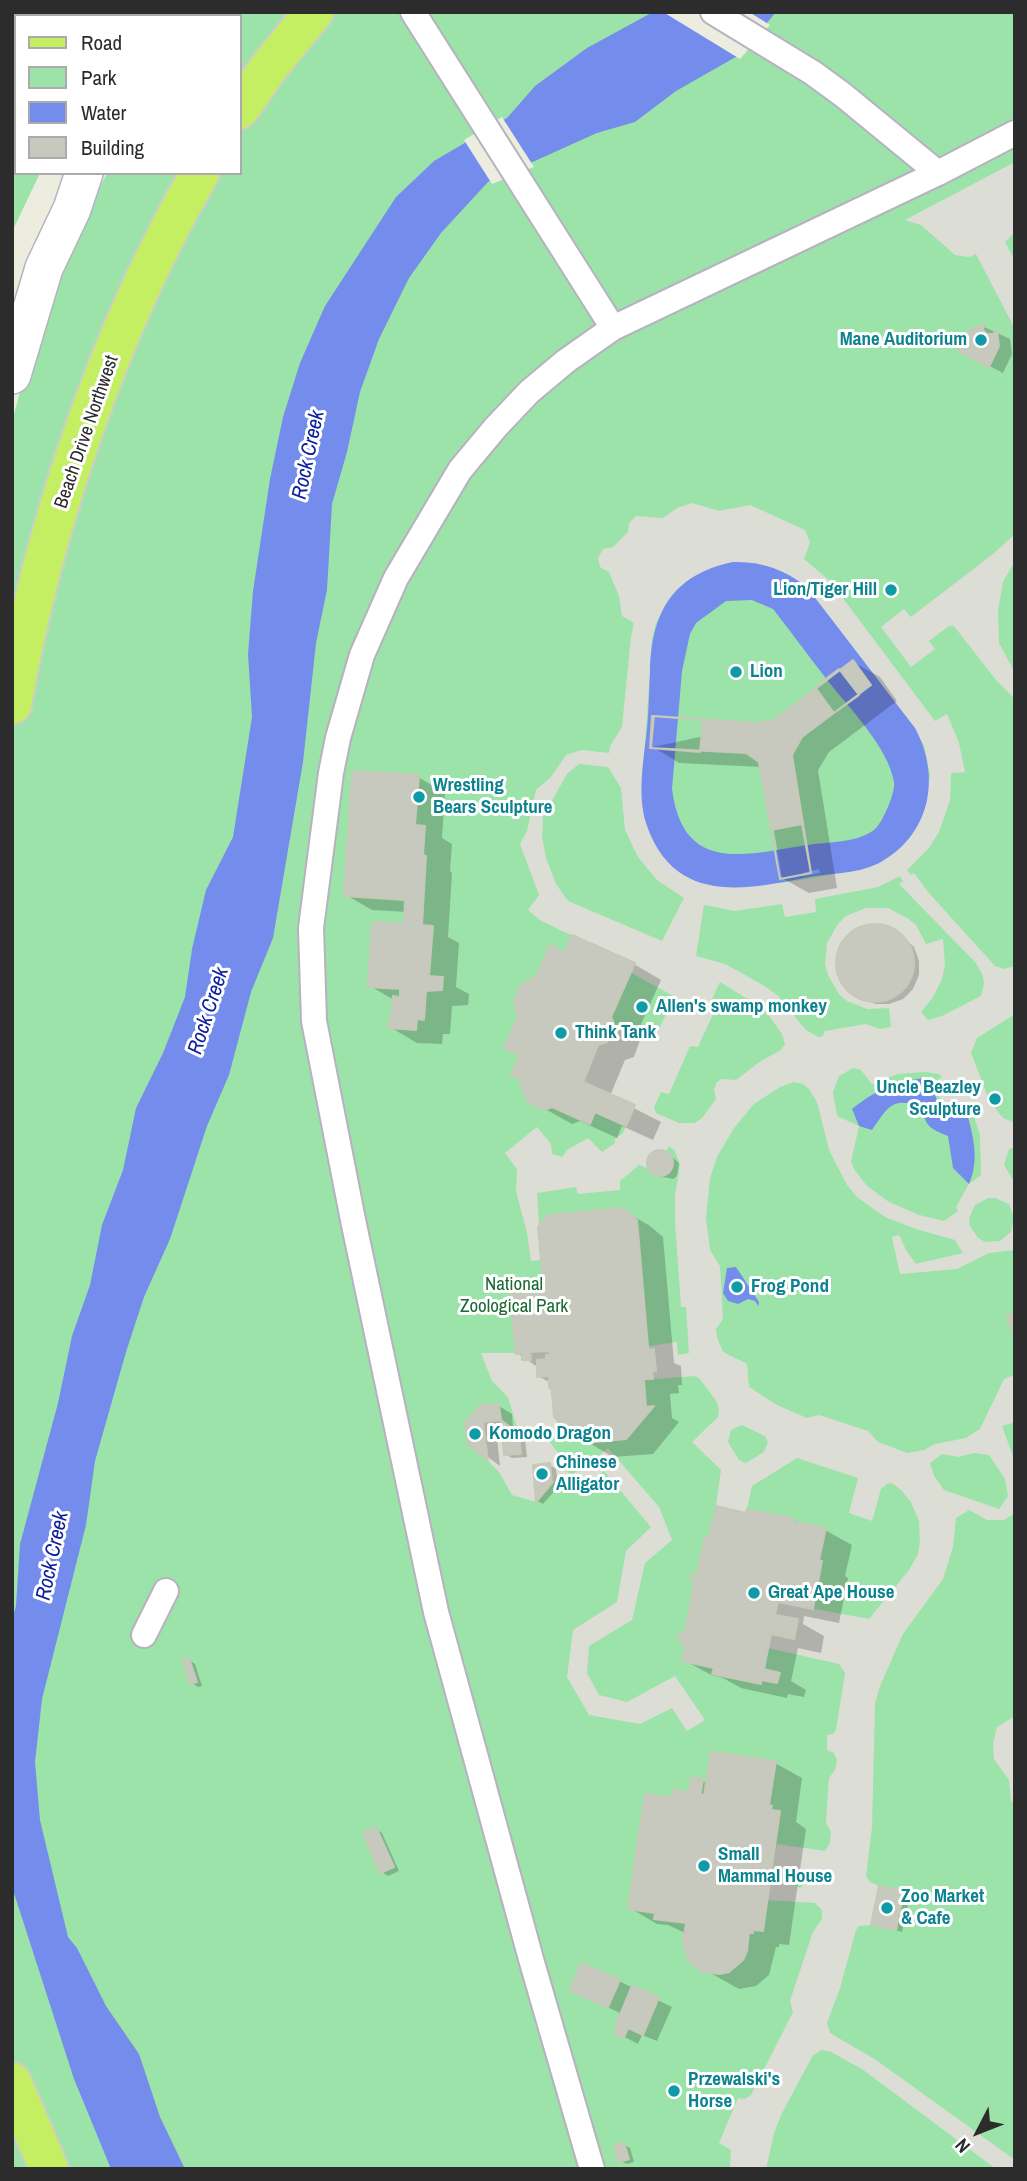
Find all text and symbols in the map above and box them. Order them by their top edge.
legend [14,14,242,175]
text: Road [81,28,122,57]
text: Park [81,63,116,92]
text: Water [81,98,126,127]
text: Building [81,133,144,162]
place label: Mane Auditorium [840,329,967,351]
marker: Mane Auditorium [973,332,989,348]
street label: Beach Drive Northwest [50,353,124,511]
water label: Rock Creek [287,408,331,502]
place label: Lion/Tiger Hill [773,579,877,601]
marker: Lion/Tiger Hill [883,582,899,598]
place label: Lion [750,661,783,683]
marker: Lion [728,664,744,680]
place label: Wrestling Bears Sculpture [433,775,552,819]
marker: Wrestling Bears Sculpture [411,789,427,805]
water label: Rock Creek [183,964,235,1058]
place label: Allen's swamp monkey [656,996,827,1018]
marker: Allen's swamp monkey [634,999,650,1015]
place label: Think Tank [575,1022,656,1044]
marker: Think Tank [553,1025,569,1041]
place label: Uncle Beazley Sculpture [876,1077,981,1121]
marker: Uncle Beazley Sculpture [987,1091,1003,1107]
park label: National Zoological Park [460,1274,568,1318]
place label: Frog Pond [751,1276,829,1298]
marker: Frog Pond [729,1279,745,1295]
place label: Komodo Dragon [489,1423,611,1445]
marker: Komodo Dragon [467,1426,483,1442]
place label: Chinese Alligator [556,1452,619,1496]
marker: Chinese Alligator [534,1466,550,1482]
water label: Rock Creek [31,1509,75,1603]
place label: Great Ape House [768,1582,894,1604]
marker: Great Ape House [746,1585,762,1601]
place label: Small Mammal House [718,1844,832,1888]
marker: Small Mammal House [696,1858,712,1874]
place label: Zoo Market & Cafe [901,1886,984,1930]
marker: Zoo Market & Cafe [879,1900,895,1916]
place label: Przewalski's Horse [688,2069,780,2113]
marker: Przewalski's Horse [666,2083,682,2099]
north arrow [943,2097,1013,2167]
text: N [949,2133,976,2159]

